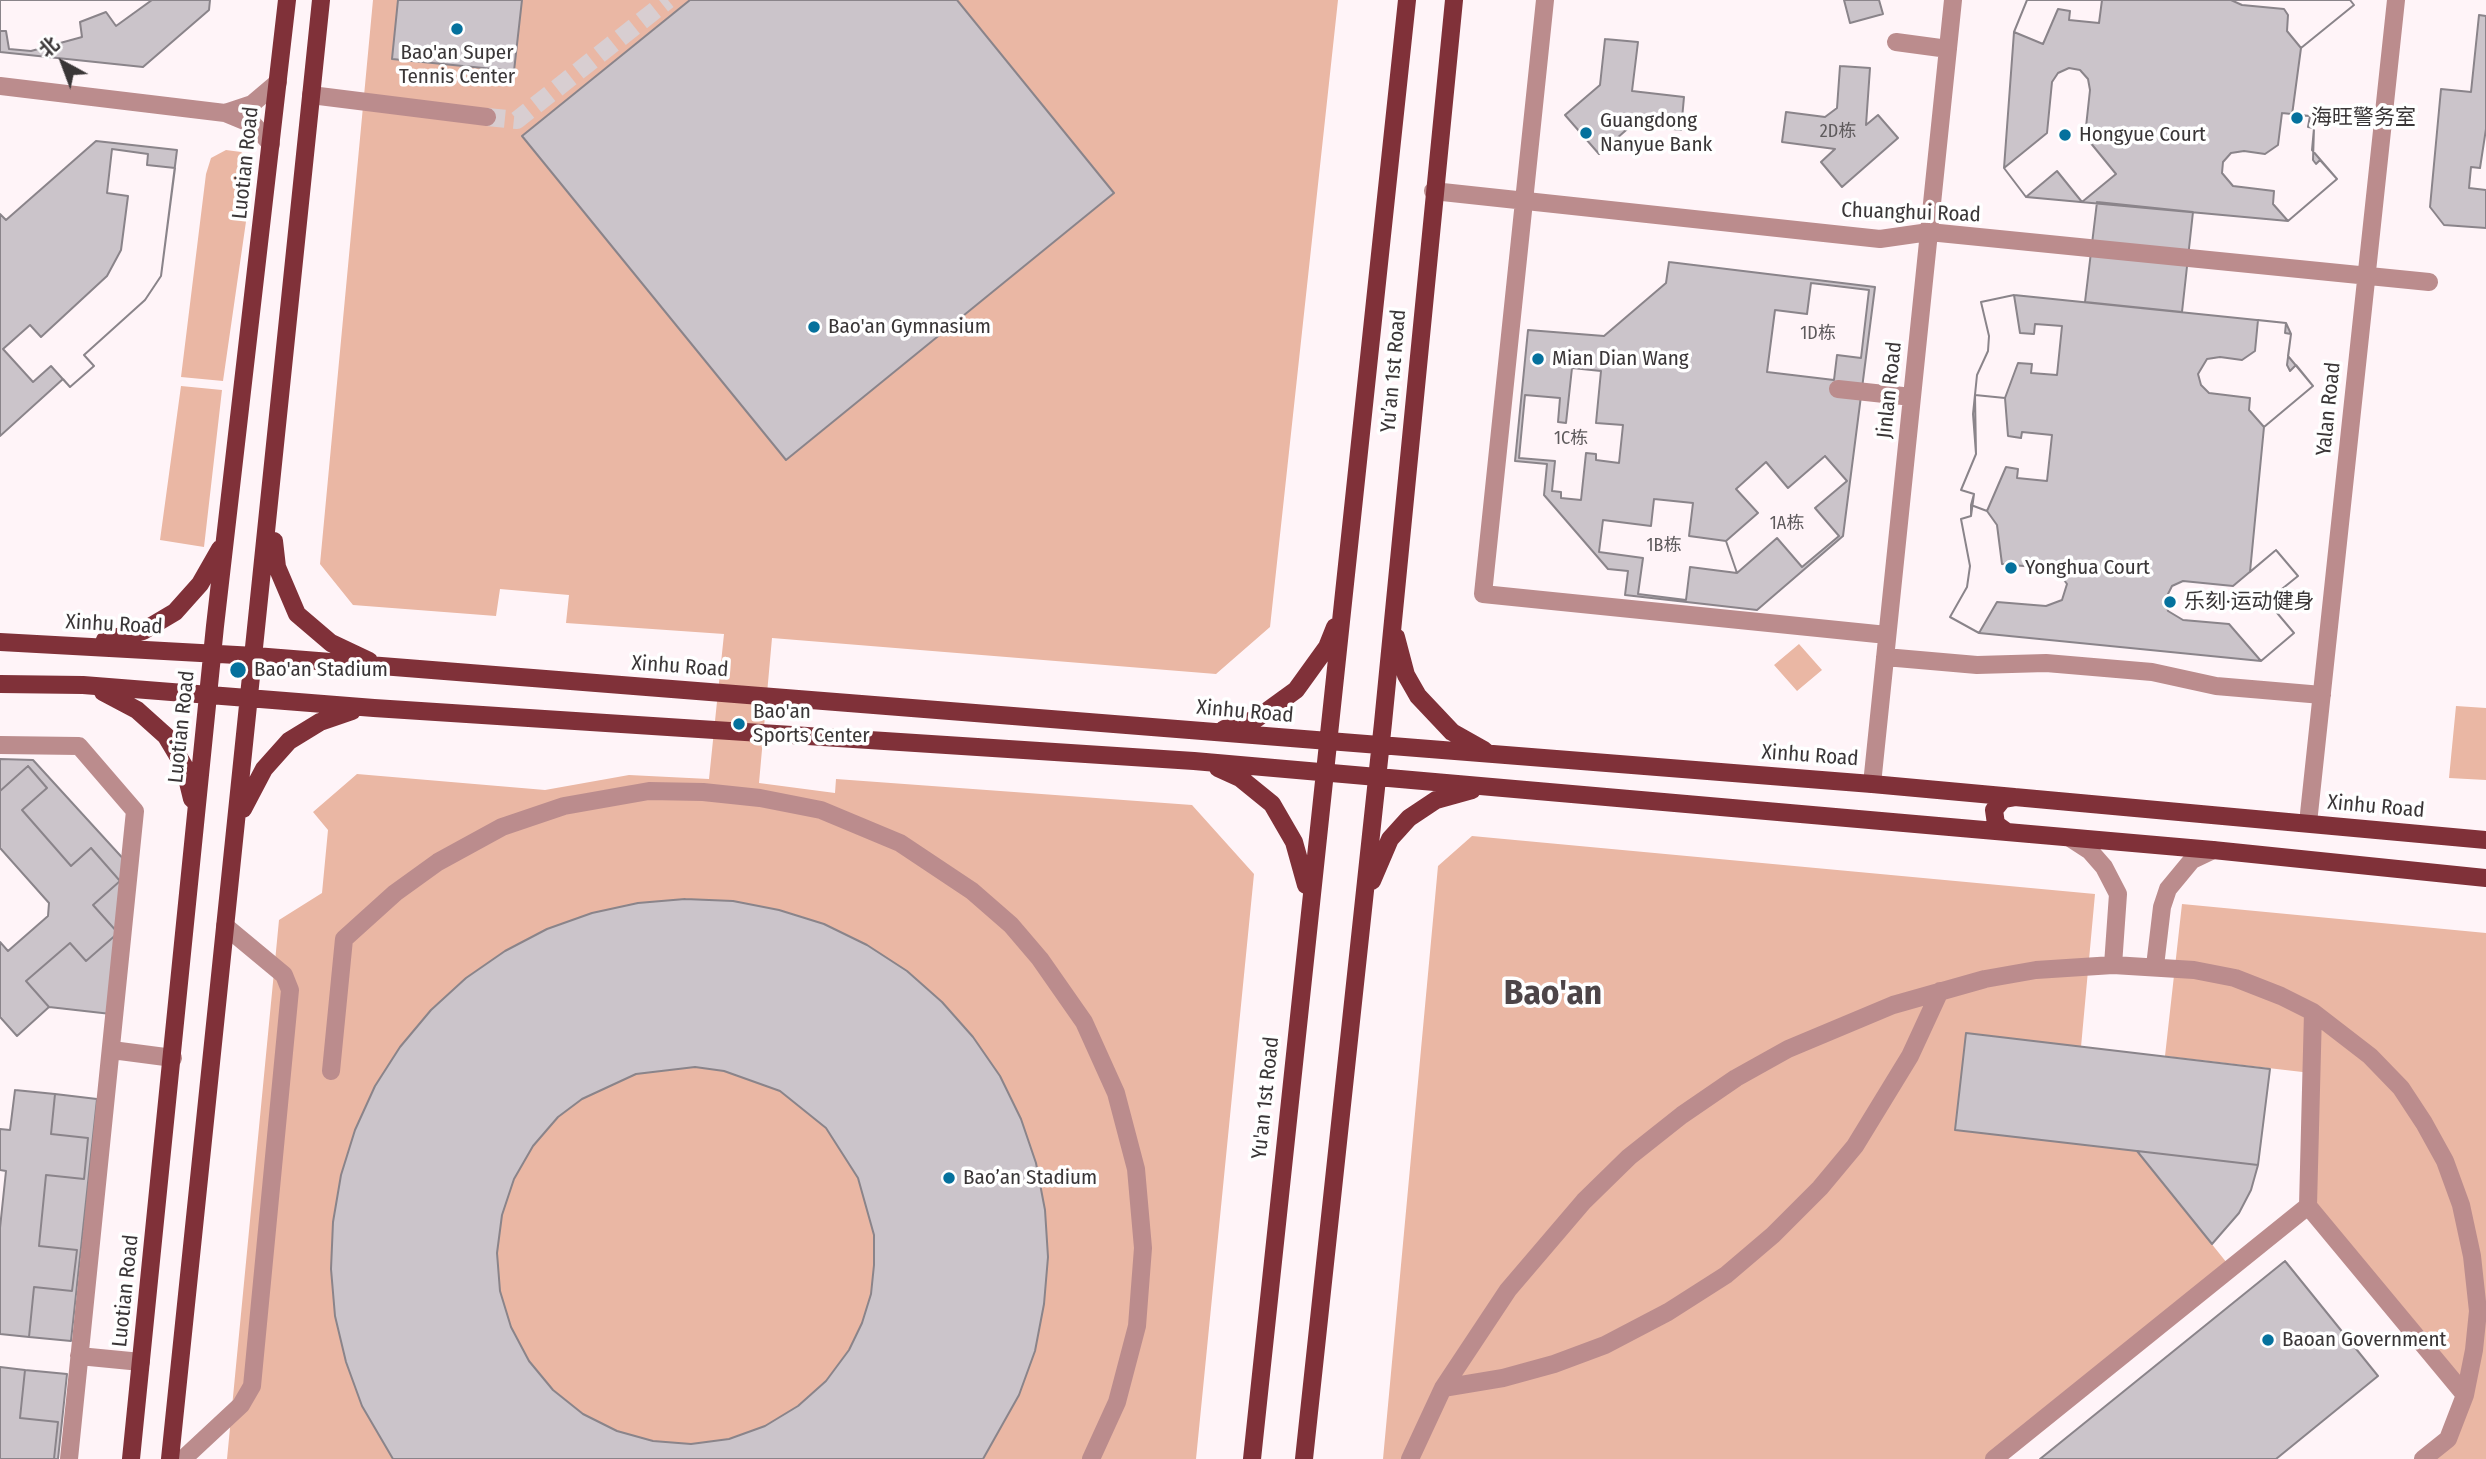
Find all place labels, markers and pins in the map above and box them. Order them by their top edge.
marker: Bao'an Super Tennis Center [449,21,465,37]
place label: Bao'an Super Tennis Center [399,40,515,90]
place label: 海旺警务室 [2311,105,2416,131]
place label: Guangdong Nanyue Bank [1600,108,1712,158]
marker: 海旺警务室 [2289,110,2305,126]
place label: Hongyue Court [2079,122,2206,148]
marker: Guangdong Nanyue Bank [1578,125,1594,141]
marker: Hongyue Court [2057,127,2073,143]
place label: Bao'an Gymnasium [828,314,991,340]
marker: Bao'an Gymnasium [806,319,822,335]
place label: Mian Dian Wang [1552,346,1689,372]
marker: Mian Dian Wang [1530,351,1546,367]
place label: Yonghua Court [2025,555,2150,581]
marker: Yonghua Court [2003,560,2019,576]
place label: 乐刻·运动健身 [2184,589,2314,615]
marker: 乐刻·运动健身 [2162,594,2178,610]
place label: Bao'an Stadium [254,657,388,683]
marker: Bao'an Stadium [228,660,248,680]
place label: Bao'an Sports Center [753,699,870,749]
marker: Bao'an Sports Center [731,716,747,732]
place label: Bao’an Stadium [963,1165,1097,1191]
marker: Bao’an Stadium [941,1170,957,1186]
place label: Baoan Government [2282,1327,2446,1353]
marker: Baoan Government [2260,1332,2276,1348]

